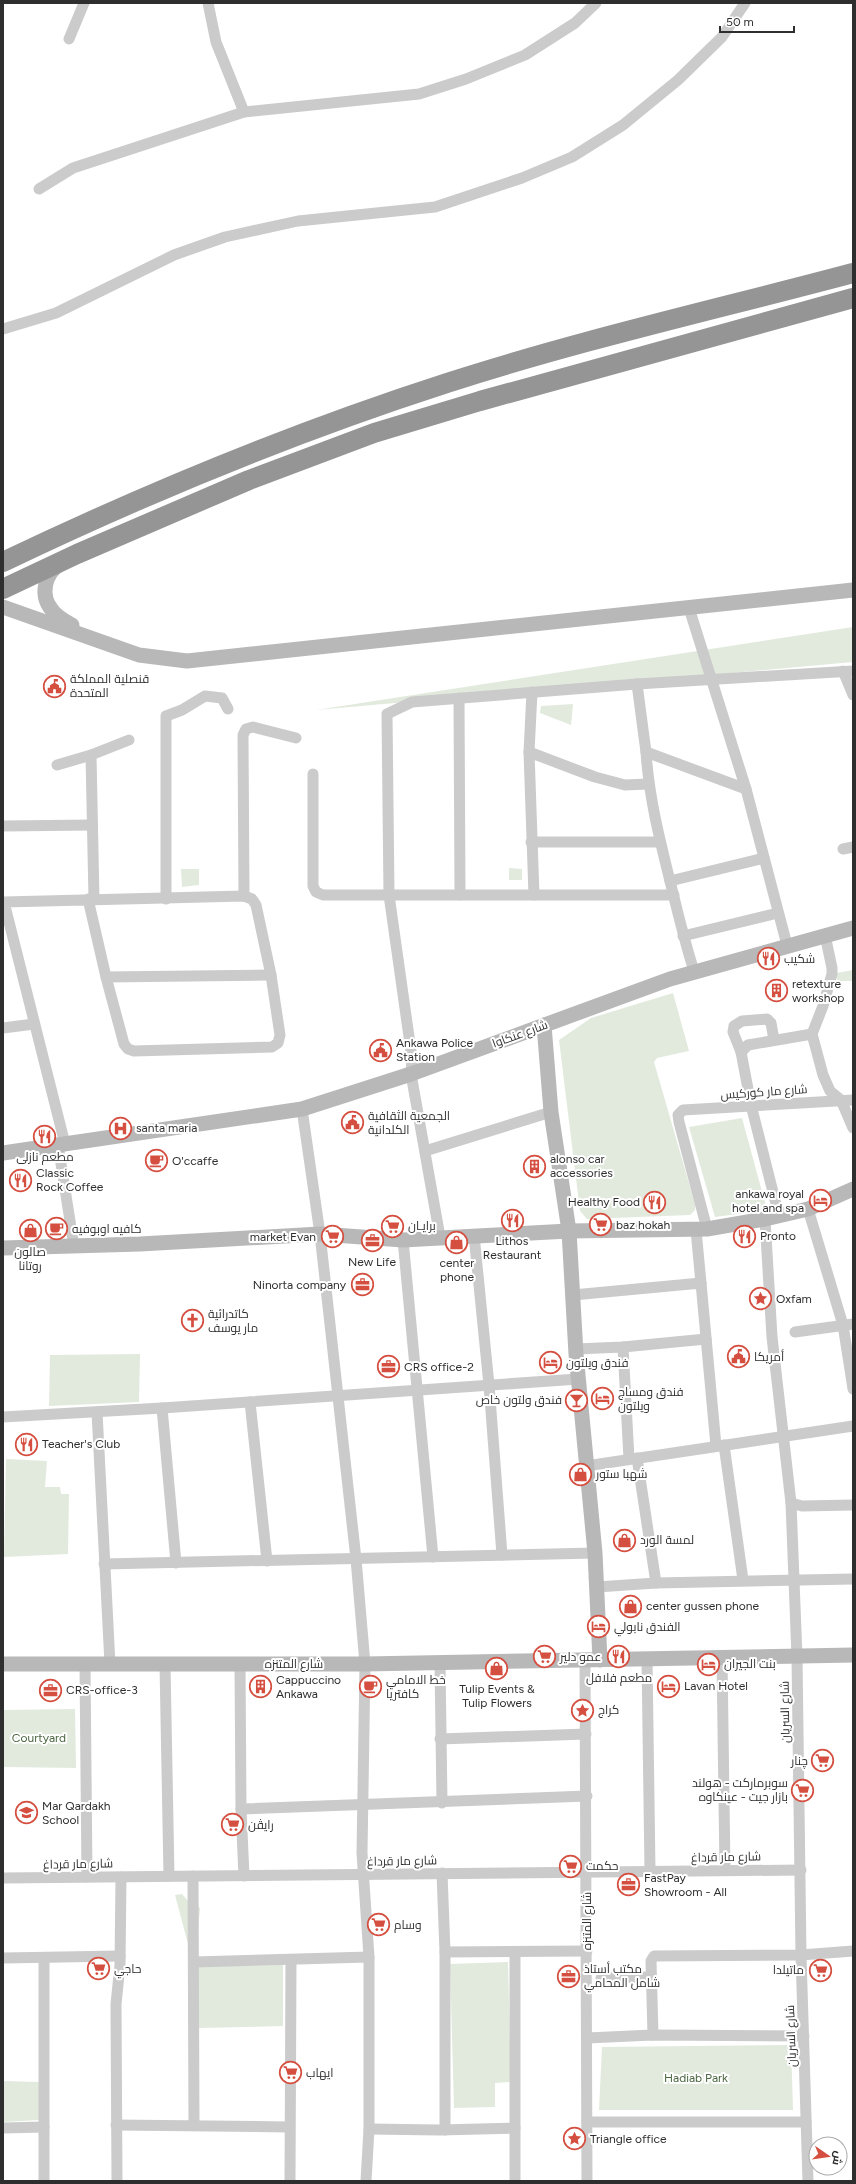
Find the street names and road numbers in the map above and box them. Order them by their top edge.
street label: شارع عنكاوا [490,1017,550,1051]
street label: شارع مار كوركيس [720,1082,808,1103]
street label: شارع المتنزه [265,1657,323,1672]
street label: شارع السريان [777,1681,794,1743]
street label: شارع مار قرداغ [691,1849,761,1866]
street label: شارع مار قرداغ [367,1853,437,1870]
street label: شارع مار قرداغ [43,1856,113,1873]
street label: شارع المتنزه [580,1892,595,1950]
street label: شارع السريان [783,2005,800,2067]

